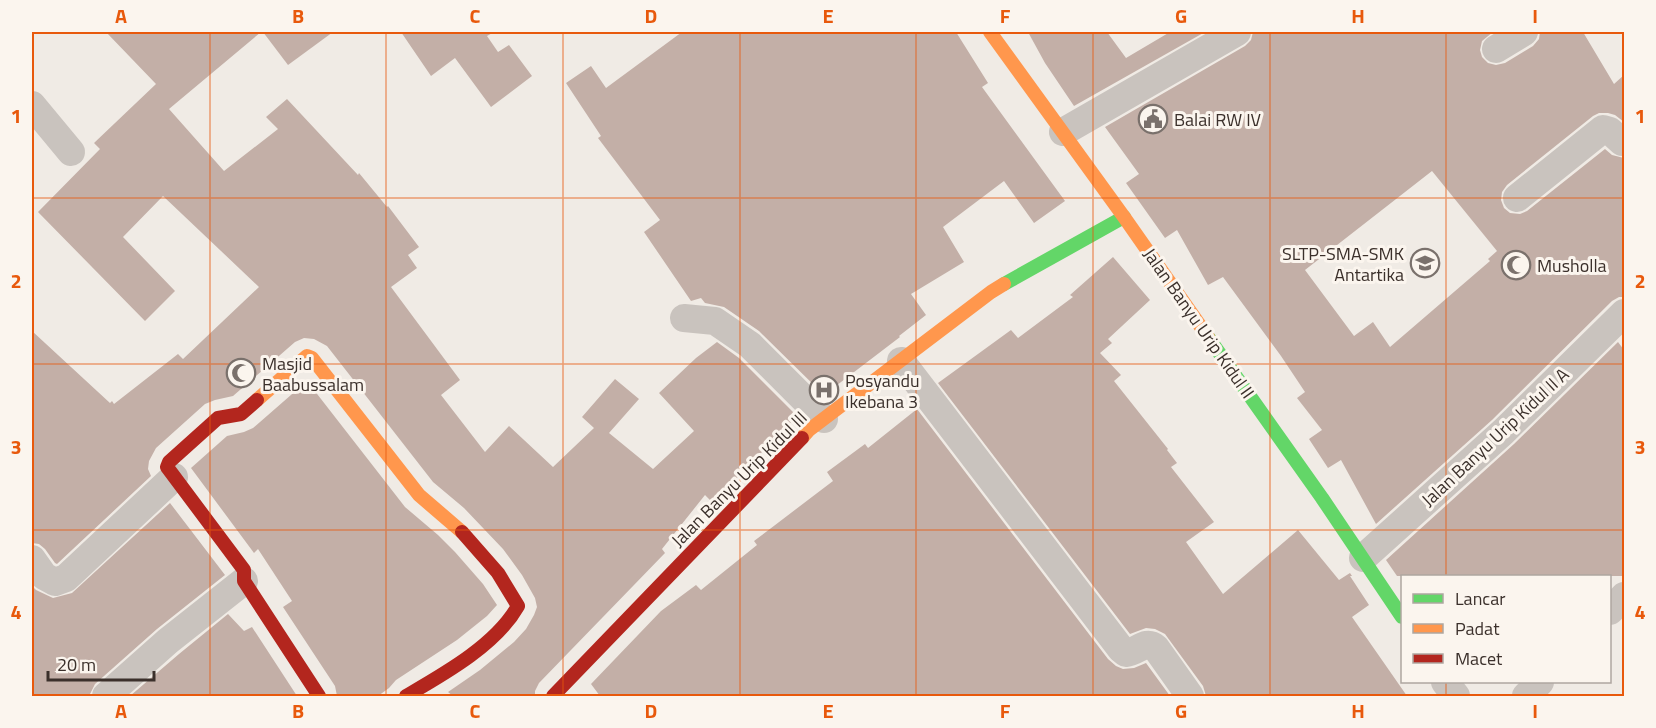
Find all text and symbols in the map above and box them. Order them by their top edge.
text: A [115,0,127,31]
text: B [292,0,304,31]
text: C [470,0,481,31]
text: D [645,0,657,31]
text: E [822,0,834,31]
text: F [1000,0,1011,31]
text: G [1175,0,1187,31]
text: H [1351,0,1365,31]
text: I [1532,0,1538,31]
text: 1 [10,100,22,131]
text: 1 [1634,100,1646,131]
public building icon: Balai RW IV [1137,103,1169,135]
place label: Balai RW IV [1174,106,1262,133]
place label: SLTP-SMA-SMK Antartika [1282,240,1404,288]
street label: Jalan Banyu Urip Kidul II [1137,242,1261,404]
school or university icon: SLTP-SMA-SMK Antartika [1409,247,1441,279]
mosque icon: Musholla [1500,249,1532,281]
place label: Musholla [1537,252,1607,279]
text: 2 [10,265,22,296]
text: 2 [1634,265,1646,296]
place label: Masjid Baabussalam [262,350,364,398]
mosque icon: Masjid Baabussalam [225,357,257,389]
street label: Jalan Banyu Urip Kidul II A [1415,361,1575,513]
place label: Posyandu Ikebana 3 [845,367,920,415]
hospital icon: Posyandu Ikebana 3 [808,374,840,406]
street label: Jalan Banyu Urip Kidul III [665,405,813,553]
text: 3 [10,431,22,462]
text: 3 [1634,431,1646,462]
legend [1401,575,1611,683]
text: Lancar [1455,585,1505,612]
text: 4 [10,596,22,627]
text: 4 [1634,596,1646,627]
text: Padat [1455,615,1500,642]
scale bar [48,644,154,682]
text: Macet [1455,645,1503,672]
text: 20 m [57,651,96,678]
text: A [115,695,127,726]
text: B [292,695,304,726]
text: C [470,695,481,726]
text: D [645,695,657,726]
text: E [822,695,834,726]
text: F [1000,695,1011,726]
text: G [1175,695,1187,726]
text: H [1351,695,1365,726]
text: I [1532,695,1538,726]

